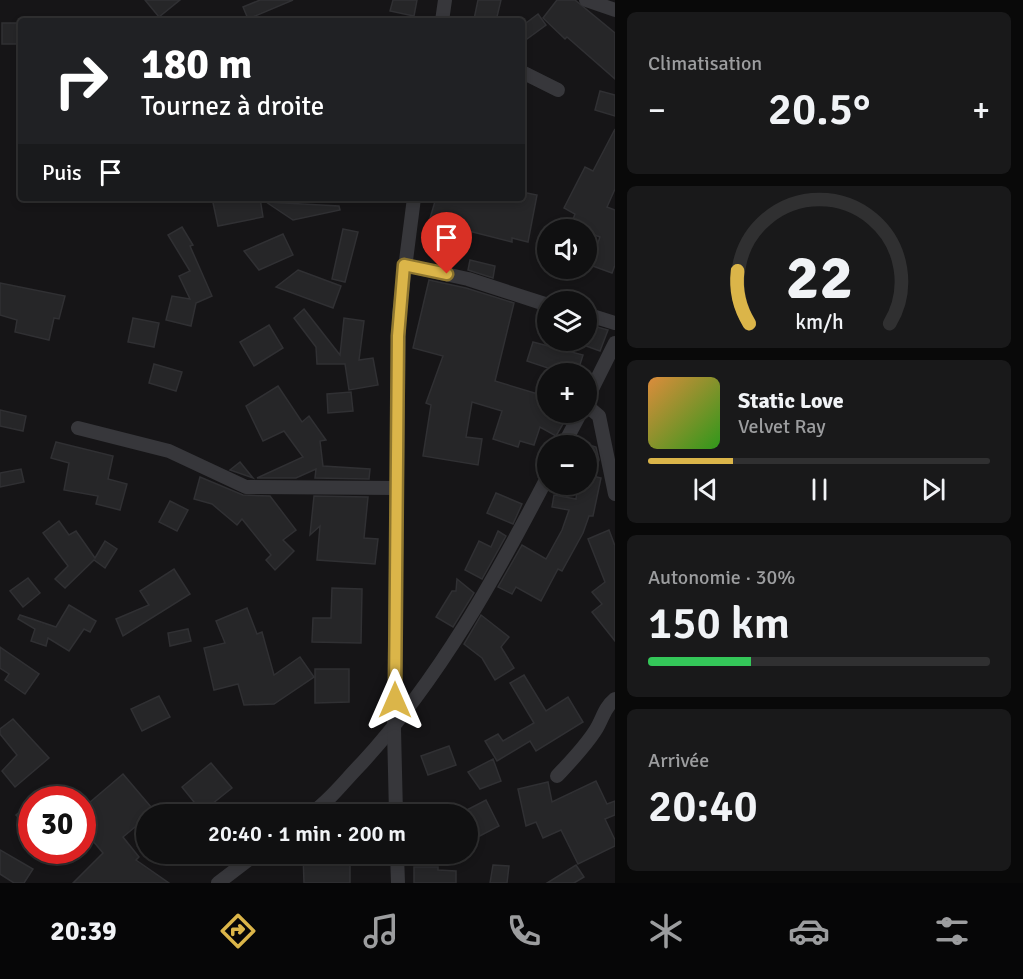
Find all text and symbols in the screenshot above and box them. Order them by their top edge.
text: 180 m [141,39,252,90]
icon: right [42,42,120,120]
text: Climatisation [648,51,762,76]
text: 20.5° [768,82,870,137]
text: Tournez à droite [141,90,324,123]
text: − [648,90,666,131]
text: + [972,90,990,131]
icon: arrive [94,156,127,189]
text: Puis [42,159,82,186]
pin [421,212,472,274]
map controls [537,219,597,495]
button: sound [537,219,597,279]
icon: arrive [430,221,463,254]
text: 22 [785,239,853,316]
button: layers [537,291,597,351]
text: km/h [795,310,843,336]
button: + [537,363,597,423]
text: Static Love [738,387,844,414]
text: Velvet Ray [738,414,826,439]
button: − [537,435,597,495]
icon: previous [689,473,722,506]
icon: pause [803,473,836,506]
icon: next [917,473,950,506]
text: Autonomie · 30% [648,565,795,590]
text: 150 km [648,596,790,651]
position arrow [363,668,427,732]
text: Arrivée [648,748,709,773]
text: 20:40 [648,779,758,834]
speed limit sign: 30 [18,786,96,864]
text: 20:40 · 1 min · 200 m [208,820,406,847]
icon: directions [217,910,259,952]
icon: music [360,910,402,952]
icon: phone [503,910,545,952]
icon: climate [645,910,687,952]
icon: car [788,910,830,952]
icon: filters [931,910,973,952]
text: 20:39 [50,915,117,948]

